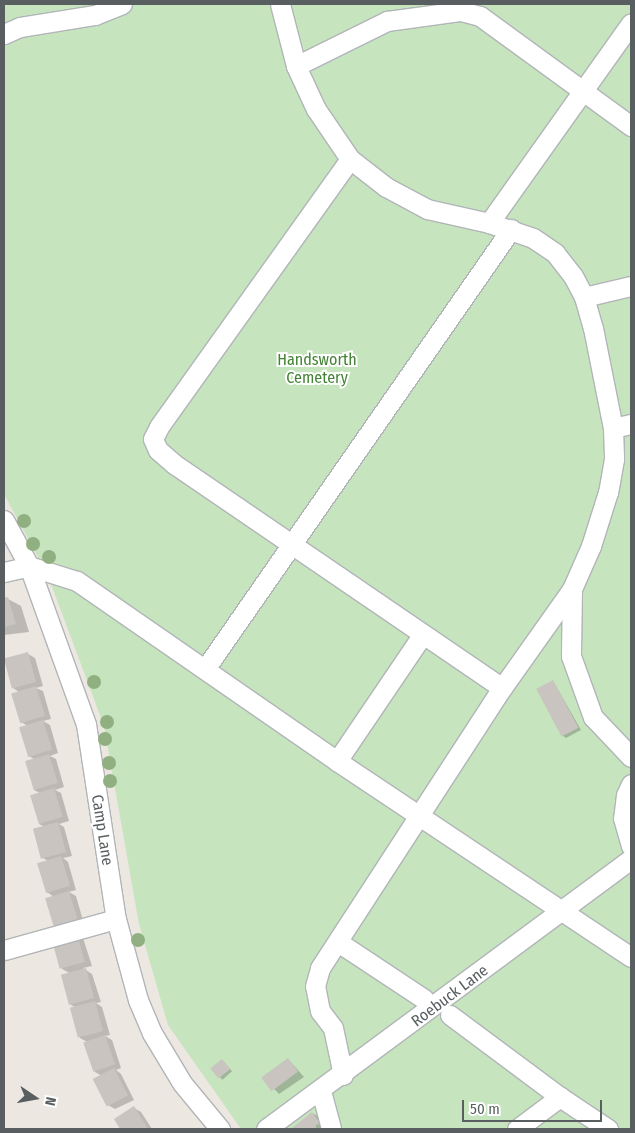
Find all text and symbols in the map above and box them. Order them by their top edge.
park label: Handsworth Cemetery [277,350,357,388]
street label: Camp Lane [87,793,117,867]
street label: Roebuck Lane [408,961,492,1031]
north arrow [10,1073,60,1123]
scale bar [465,1090,605,1122]
text: N [41,1095,59,1107]
text: 50 m [470,1100,500,1118]

